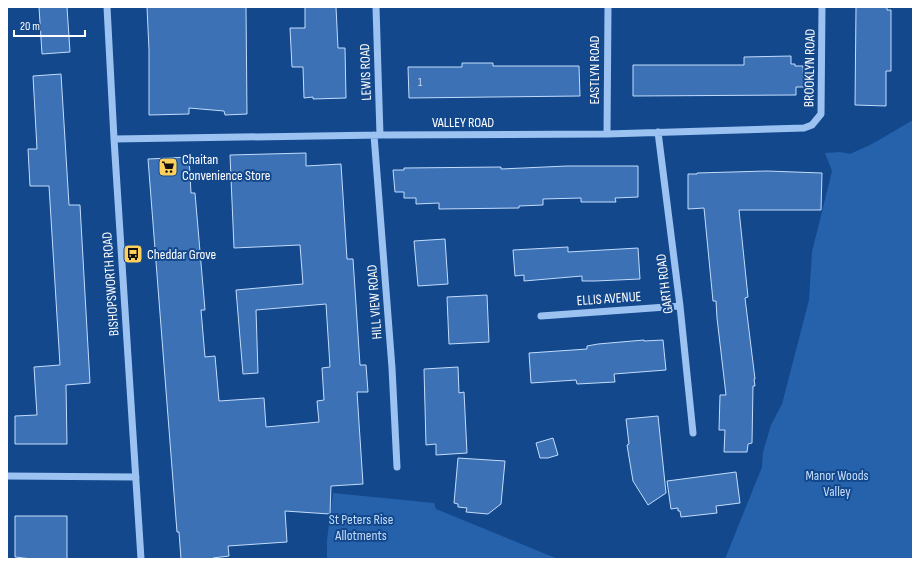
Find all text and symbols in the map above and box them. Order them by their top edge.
scale bar [14,12,85,38]
text: 20 m [20,19,40,34]
street label: BROOKLYN ROAD [800,29,819,107]
street label: EASTLYN ROAD [586,35,603,104]
street label: LEWIS ROAD [356,43,375,101]
house number: 1 [418,75,423,90]
street label: VALLEY ROAD [432,114,494,131]
place label: Chaitan Convenience Store [182,151,270,184]
supermarket icon: Chaitan Convenience Store [157,156,179,178]
street label: BISHOPSWORTH ROAD [98,231,123,337]
bus stop icon: Cheddar Grove [122,243,144,265]
place label: Cheddar Grove [147,246,216,263]
street label: GARTH ROAD [652,253,677,315]
street label: HILL VIEW ROAD [363,264,386,340]
street label: ELLIS AVENUE [576,288,642,309]
park label: Manor Woods Valley [805,467,869,500]
park label: St Peters Rise Allotments [329,511,393,544]

